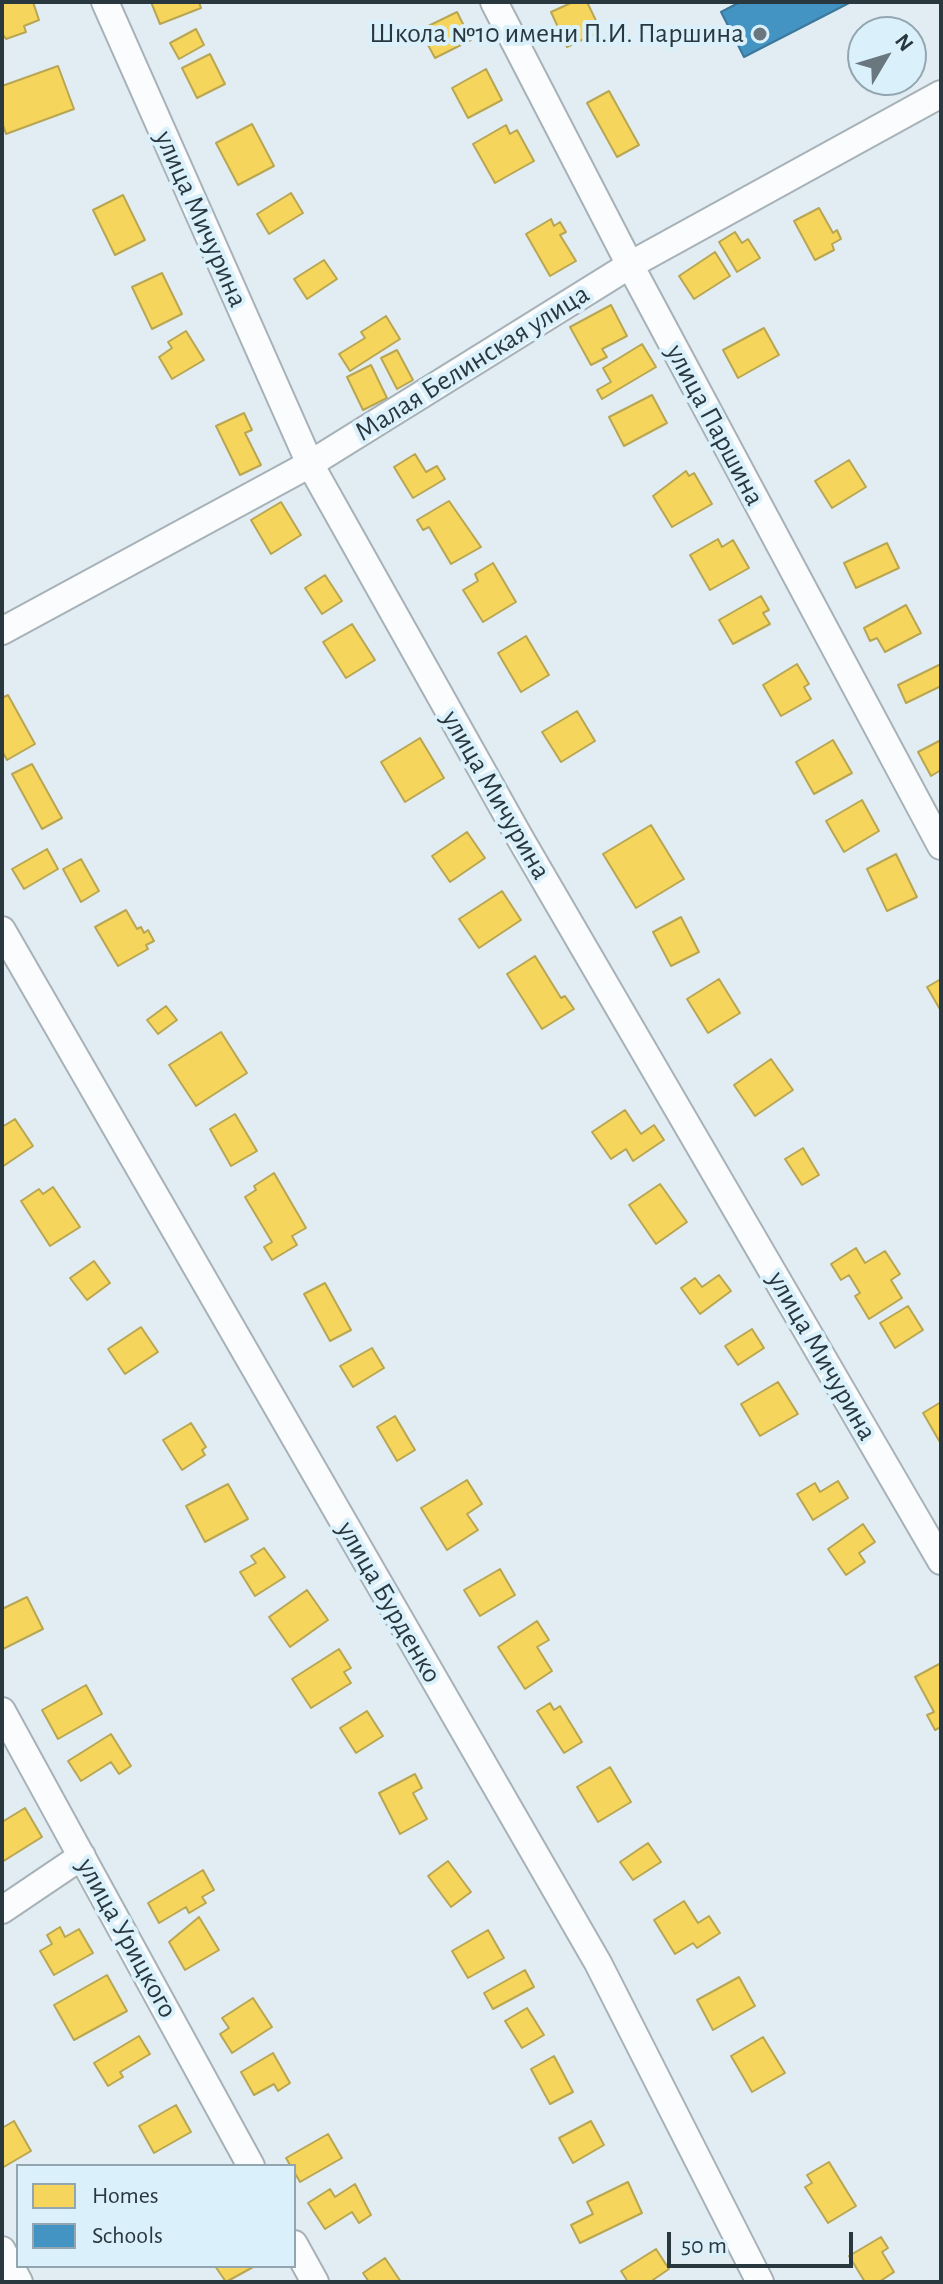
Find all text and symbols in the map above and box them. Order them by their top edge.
north arrow [847,16,927,96]
place label: Школа №10 имени П.И. Паршина [369,17,744,51]
marker: Школа №10 имени П.И. Паршина [751,25,769,43]
text: N [891,30,918,55]
street label: улица Мичурина [147,126,255,312]
street label: Малая Белинская улица [349,277,595,449]
street label: улица Паршина [658,339,772,511]
street label: улица Мичурина [434,704,558,886]
street label: улица Мичурина [760,1265,884,1447]
street label: улица Бурденко [329,1515,449,1689]
street label: улица Урицкого [69,1852,185,2024]
legend [16,2164,296,2268]
text: Homes [92,2184,159,2208]
scale bar [671,2216,857,2266]
text: Schools [92,2224,163,2248]
text: 50 m [681,2234,727,2258]

